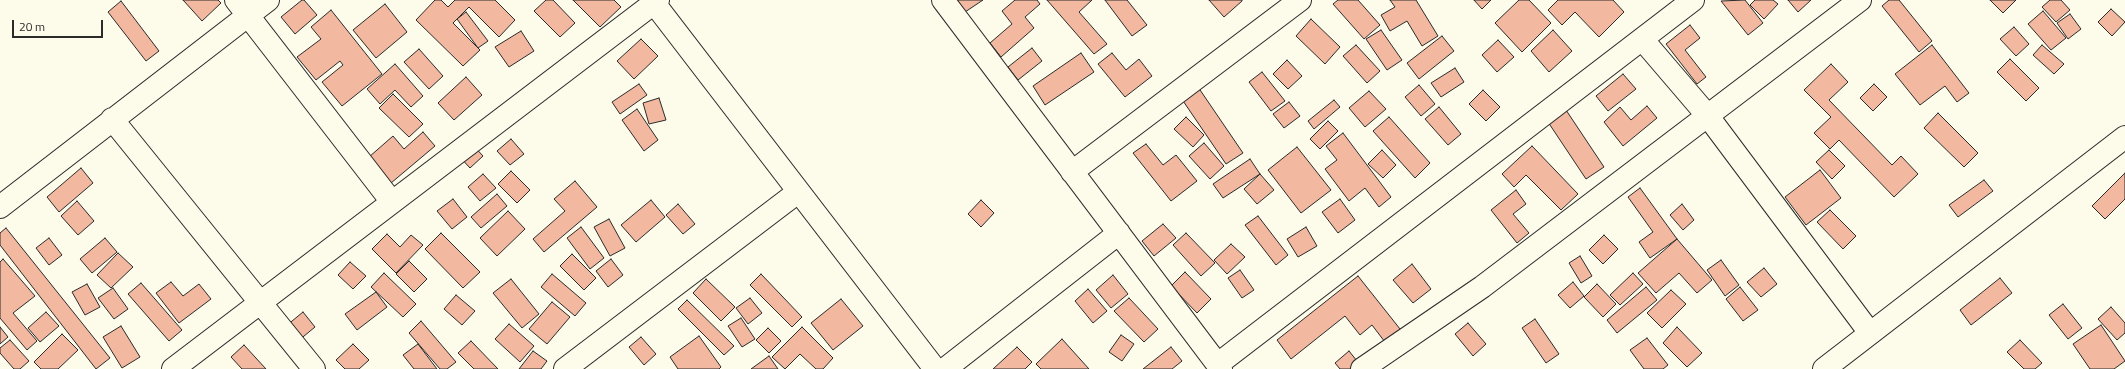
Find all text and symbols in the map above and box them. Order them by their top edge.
scale bar [14,12,105,38]
text: 20 m [19,17,45,36]

